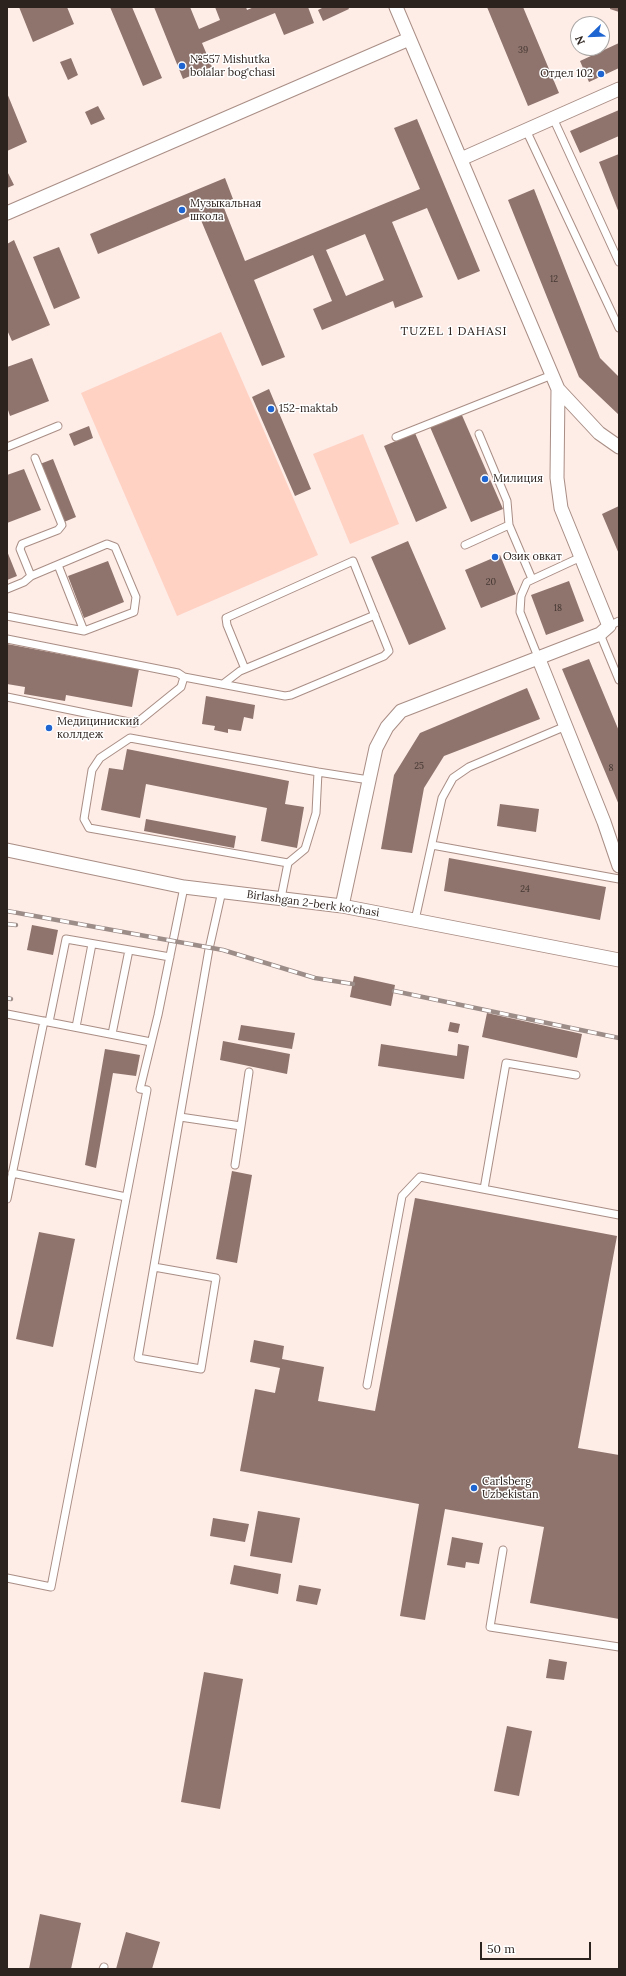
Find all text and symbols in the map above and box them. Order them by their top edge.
north arrow [570,16,610,56]
text: N [572,34,588,47]
house number: 39 [518,45,528,55]
place label: №557 Mishutka bolalar bog'chasi [190,53,275,79]
marker: №557 Mishutka bolalar bog'chasi [177,61,187,71]
place label: Отдел 102 [540,67,593,81]
marker: Отдел 102 [596,69,606,79]
place label: Музыкальная школа [190,197,261,223]
marker: Музыкальная школа [177,205,187,215]
house number: 12 [550,274,558,284]
district label: TUZEL 1 DAHASI [400,325,508,339]
place label: 152-maktab [279,402,338,416]
marker: 152-maktab [266,404,276,414]
place label: Милиция [493,472,543,486]
marker: Милиция [480,474,490,484]
place label: Озик овкат [503,550,562,564]
marker: Озик овкат [490,552,500,562]
house number: 20 [486,577,496,587]
house number: 18 [554,603,562,613]
place label: Медициниский коллдеж [57,715,139,741]
marker: Медициниский коллдеж [44,723,54,733]
house number: 25 [414,761,424,771]
house number: 8 [608,763,614,773]
house number: 24 [520,884,530,894]
street label: Birlashgan 2-berk ko'chasi [246,888,380,920]
place label: Carlsberg Uzbekistan [482,1475,539,1501]
marker: Carlsberg Uzbekistan [469,1483,479,1493]
scale bar [482,1934,593,1960]
text: 50 m [487,1941,515,1956]

